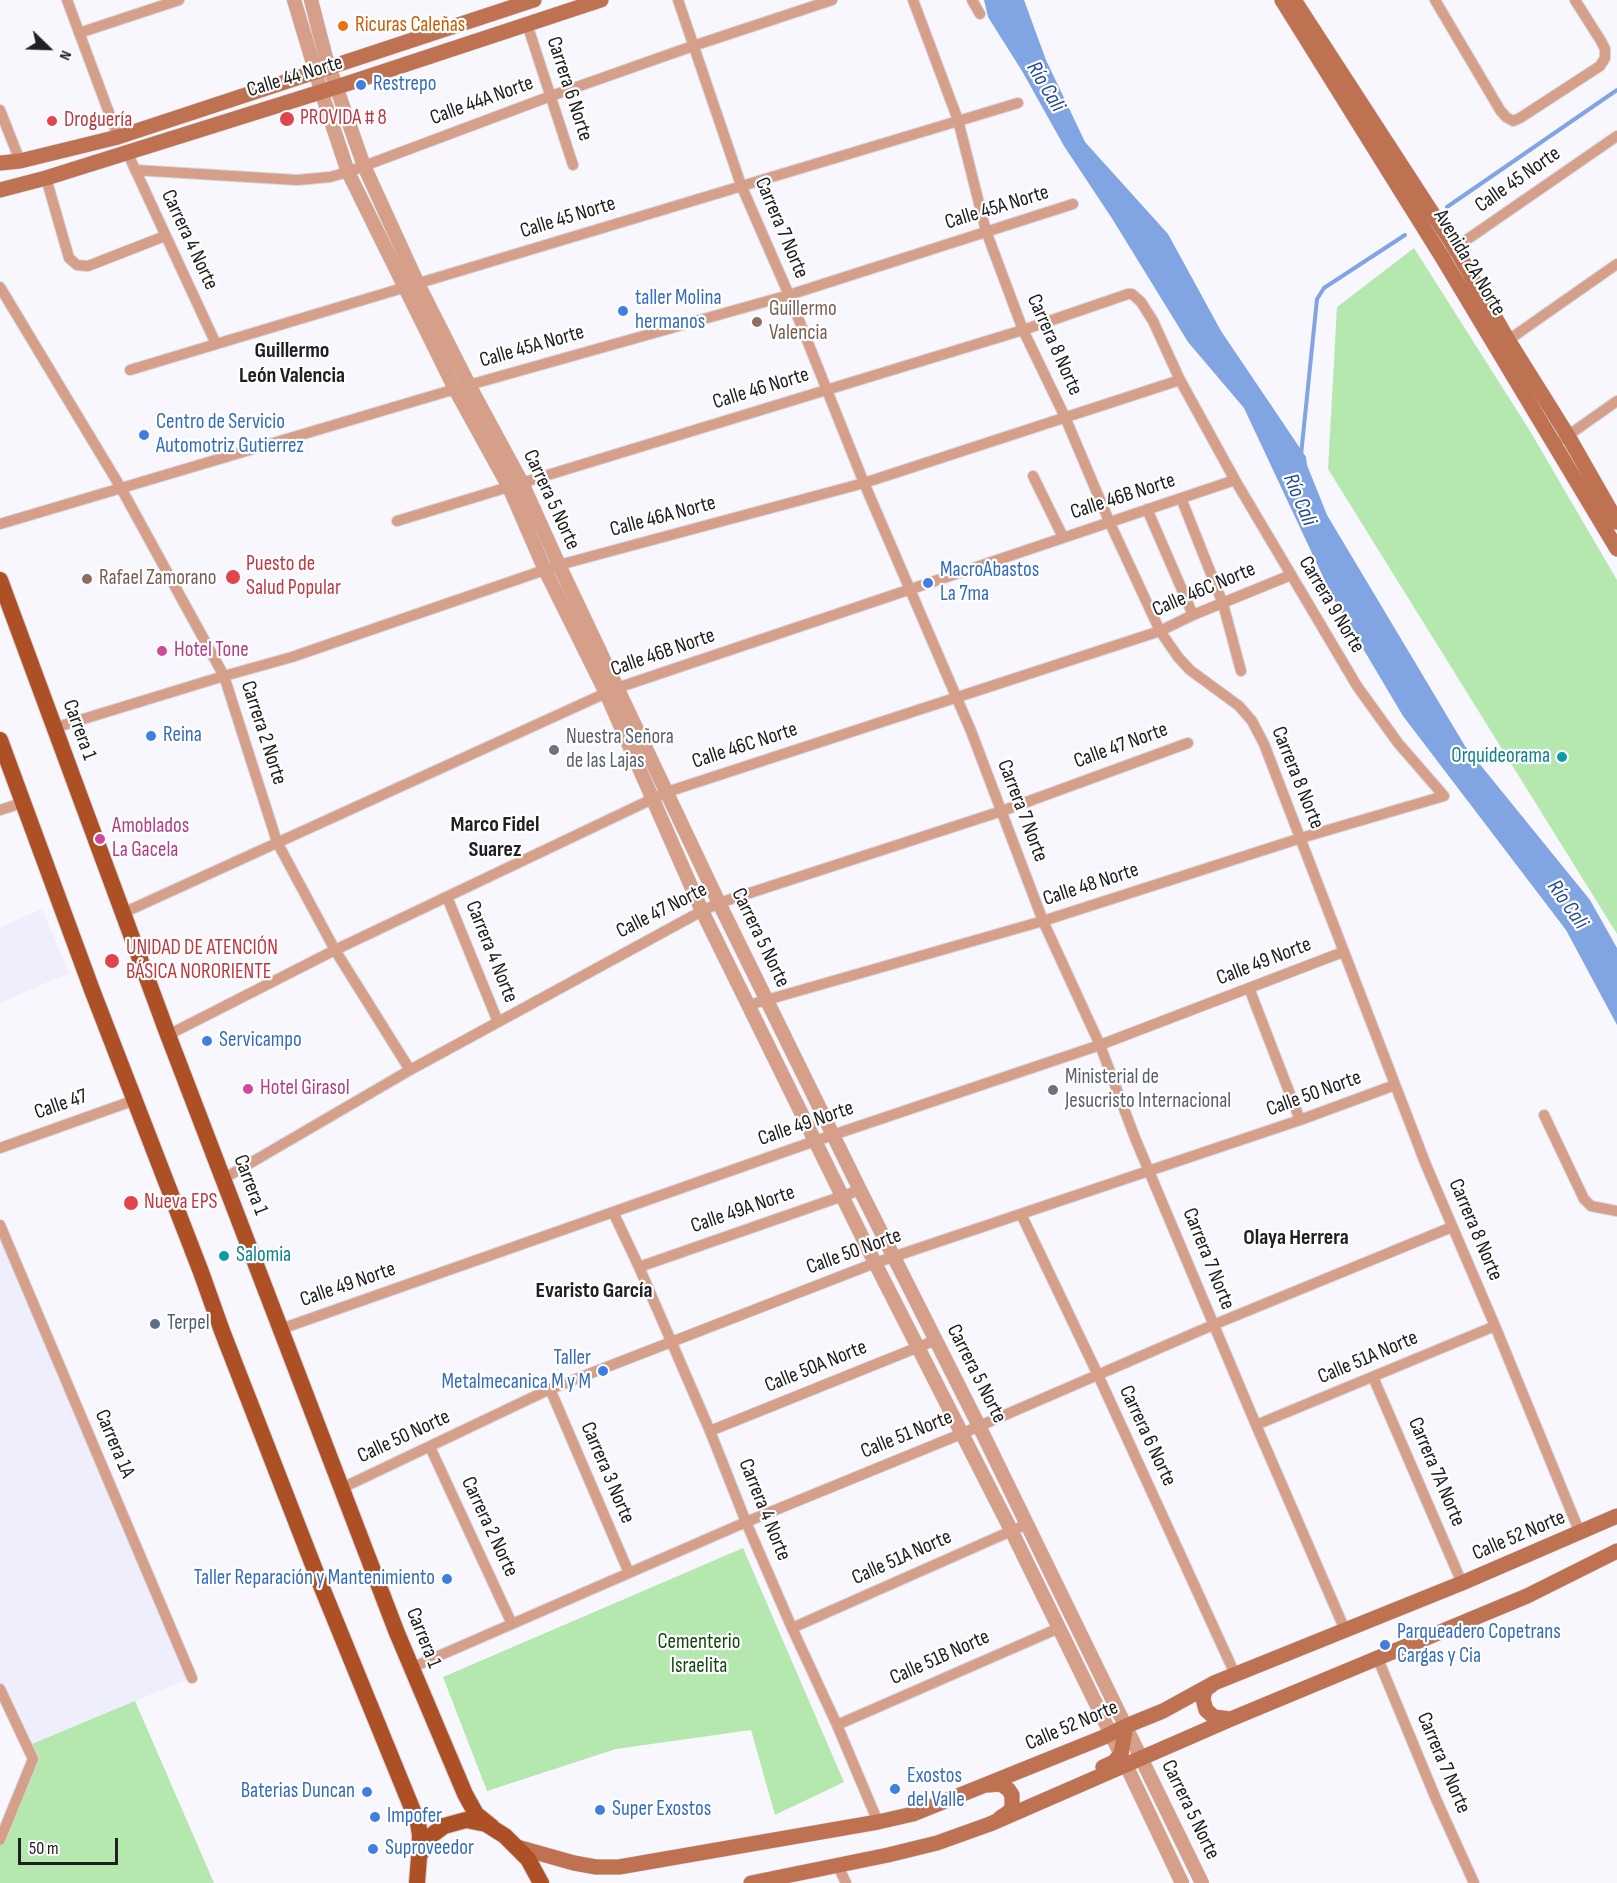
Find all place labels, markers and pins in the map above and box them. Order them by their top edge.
place label: Ricuras Caleñas [355,13,465,39]
marker: Ricuras Caleñas [336,19,350,33]
place label: Restrepo [373,72,436,98]
marker: Restrepo [354,78,368,92]
place label: PROVIDA # 8 [300,106,387,132]
place label: Droguería [64,108,132,134]
marker: PROVIDA # 8 [278,110,296,128]
marker: Droguería [45,114,59,128]
place label: taller Molina hermanos [635,286,722,336]
place label: Guillermo Valencia [769,297,837,347]
marker: taller Molina hermanos [616,304,630,318]
marker: Guillermo Valencia [750,315,764,329]
place label: Centro de Servicio Automotriz Gutierrez [156,410,304,460]
marker: Centro de Servicio Automotriz Gutierrez [137,428,151,442]
place label: Puesto de Salud Popular [246,552,341,602]
place label: MacroAbastos La 7ma [940,558,1039,608]
place label: Rafael Zamorano [99,566,216,592]
marker: Puesto de Salud Popular [224,568,242,586]
marker: Rafael Zamorano [80,572,94,586]
marker: MacroAbastos La 7ma [921,576,935,590]
place label: Hotel Tone [174,638,249,664]
marker: Hotel Tone [155,644,169,658]
place label: Reina [163,723,202,749]
place label: Nuestra Señora de las Lajas [566,725,674,775]
marker: Reina [144,729,158,743]
marker: Nuestra Señora de las Lajas [547,743,561,757]
place label: Orquideorama [1451,744,1550,770]
marker: Orquideorama [1555,750,1569,764]
place label: Amoblados La Gacela [112,814,189,864]
marker: Amoblados La Gacela [93,832,107,846]
place label: UNIDAD DE ATENCIÓN BÁSICA NORORIENTE [126,936,278,986]
marker: UNIDAD DE ATENCIÓN BÁSICA NORORIENTE [103,952,121,970]
place label: Servicampo [219,1028,302,1054]
marker: Servicampo [200,1034,214,1048]
place label: Ministerial de Jesucristo Internacional [1065,1065,1231,1115]
place label: Hotel Girasol [260,1076,350,1102]
marker: Hotel Girasol [241,1082,255,1096]
marker: Ministerial de Jesucristo Internacional [1046,1083,1060,1097]
place label: Nueva EPS [144,1190,218,1216]
marker: Nueva EPS [122,1194,140,1212]
place label: Salomia [236,1243,291,1269]
marker: Salomia [217,1249,231,1263]
place label: Terpel [167,1311,210,1337]
marker: Terpel [148,1317,162,1331]
place label: Taller Metalmecanica M y M [442,1346,591,1396]
marker: Taller Metalmecanica M y M [596,1364,610,1378]
place label: Taller Reparación y Mantenimiento [194,1566,435,1592]
marker: Taller Reparación y Mantenimiento [440,1572,454,1586]
place label: Parqueadero Copetrans Cargas y Cia [1397,1620,1561,1670]
marker: Parqueadero Copetrans Cargas y Cia [1378,1638,1392,1652]
place label: Exostos del Valle [907,1764,965,1814]
place label: Baterias Duncan [241,1779,355,1805]
marker: Exostos del Valle [888,1782,902,1796]
marker: Baterias Duncan [360,1785,374,1799]
place label: Super Exostos [612,1797,711,1823]
marker: Super Exostos [593,1803,607,1817]
place label: Impofer [387,1804,442,1830]
marker: Impofer [368,1810,382,1824]
place label: Suproveedor [385,1836,474,1862]
marker: Suproveedor [366,1842,380,1856]

